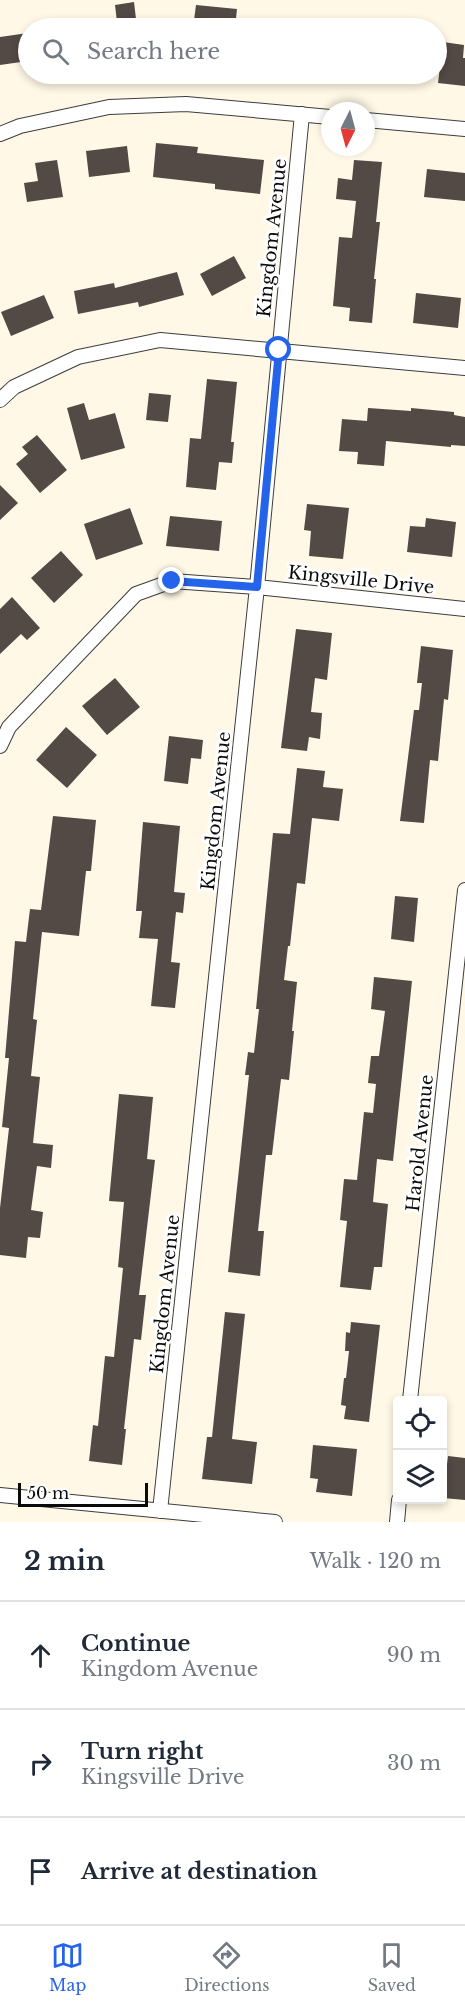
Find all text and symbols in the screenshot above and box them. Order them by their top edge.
search box [18,18,447,84]
icon: search [39,35,72,68]
text: Search here [87,38,220,65]
north arrow [321,102,375,156]
street label: Kingdom Avenue [253,158,291,318]
route start [265,336,291,362]
street label: Kingsville Drive [287,561,435,599]
route end [158,567,184,593]
street label: Kingdom Avenue [197,731,235,891]
street label: Harold Avenue [402,1073,438,1213]
street label: Kingdom Avenue [146,1214,184,1374]
map controls [393,1396,447,1504]
button: locate [393,1396,447,1450]
button: layers [393,1450,447,1504]
scale bar [18,1480,148,1508]
text: 50 m [27,1483,69,1503]
text: 2 min [24,1545,105,1577]
text: Walk · 120 m [310,1549,441,1573]
text: Continue [81,1630,190,1657]
icon: ahead [24,1639,57,1672]
text: 90 m [387,1643,441,1667]
text: Kingdom Avenue [81,1657,258,1681]
text: Turn right [81,1738,203,1765]
icon: right [24,1747,57,1780]
text: 30 m [387,1751,441,1775]
text: Kingsville Drive [81,1765,244,1789]
icon: arrive [24,1855,57,1888]
text: Arrive at destination [81,1858,318,1885]
tab: Map [49,1939,86,1995]
tab: Directions [184,1939,269,1995]
tab: Saved [368,1939,416,1995]

